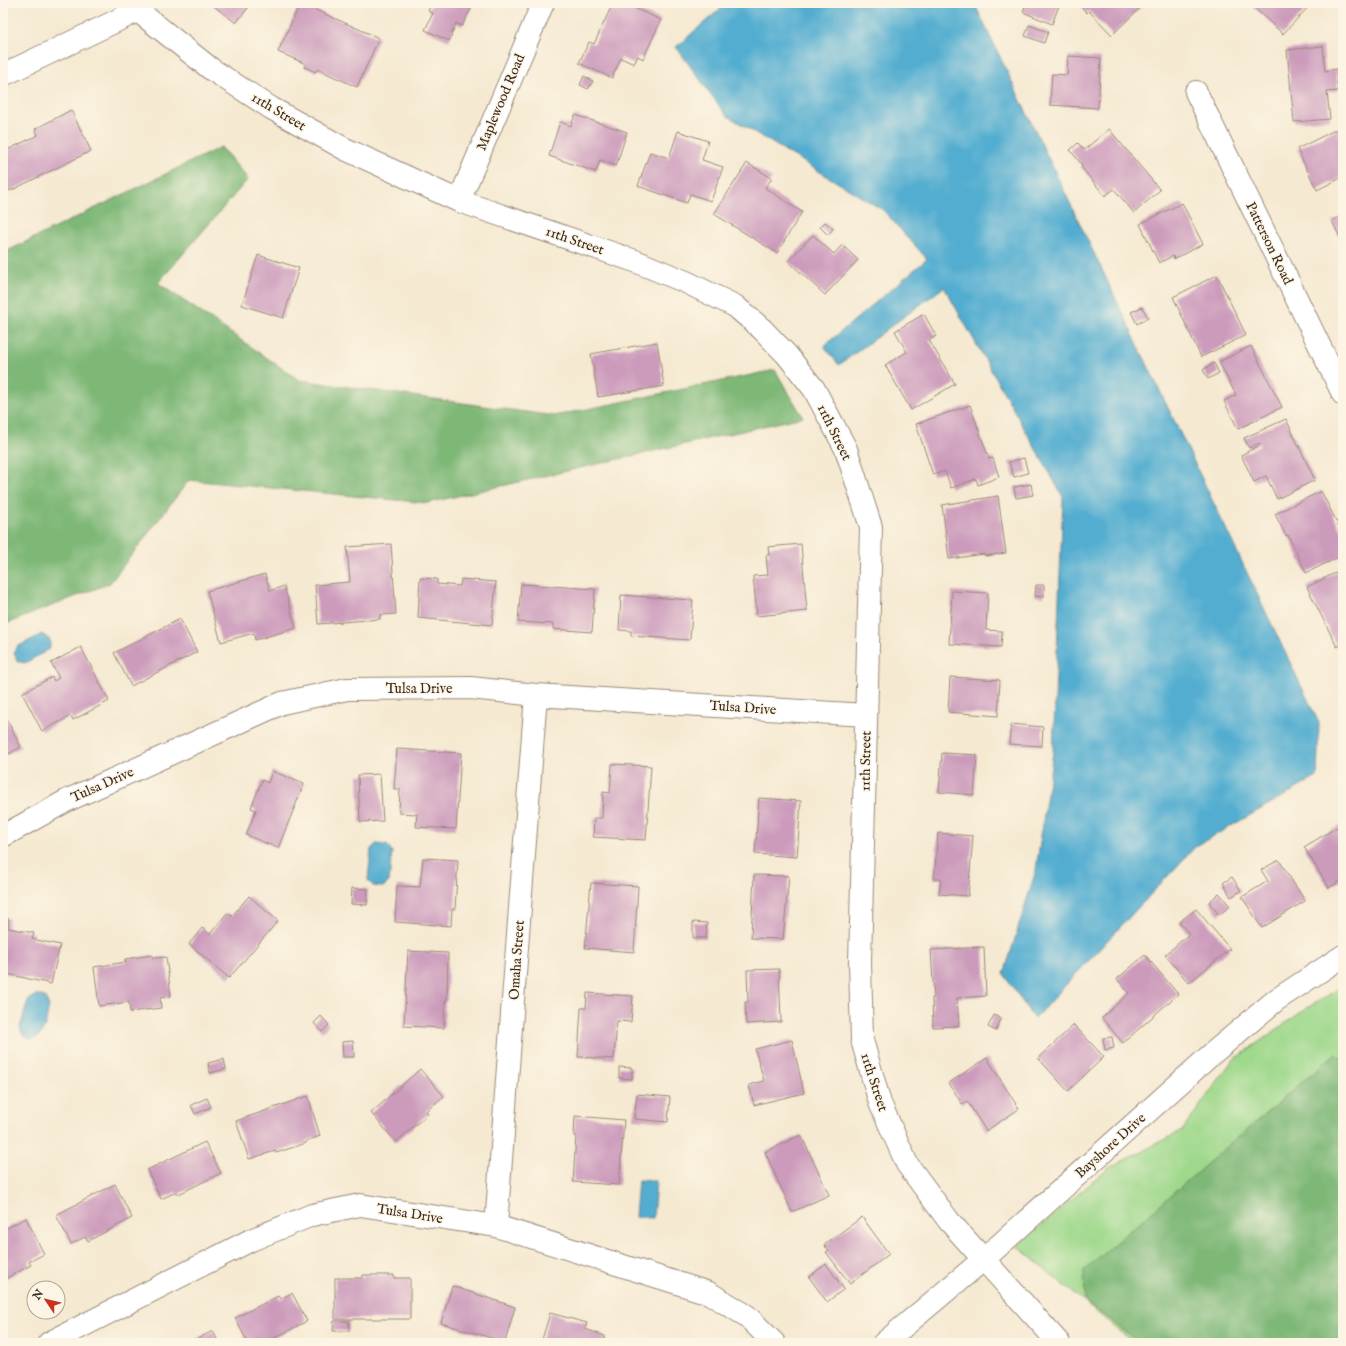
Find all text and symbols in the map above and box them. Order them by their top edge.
street label: Maplewood Road [472,51,530,153]
street label: 11th Street [248,89,309,135]
street label: Patterson Road [1241,199,1297,288]
street label: 11th Street [543,223,606,259]
street label: 11th Street [813,401,856,464]
street label: Tulsa Drive [386,680,453,698]
street label: Tulsa Drive [709,697,777,719]
street label: 11th Street [856,730,876,791]
street label: Tulsa Drive [68,763,137,807]
street label: Omaha Street [505,919,529,1001]
street label: 11th Street [856,1051,892,1114]
street label: Bayshore Drive [1072,1109,1150,1182]
street label: Tulsa Drive [375,1200,445,1228]
north arrow [26,1280,66,1320]
text: N [30,1287,47,1304]

